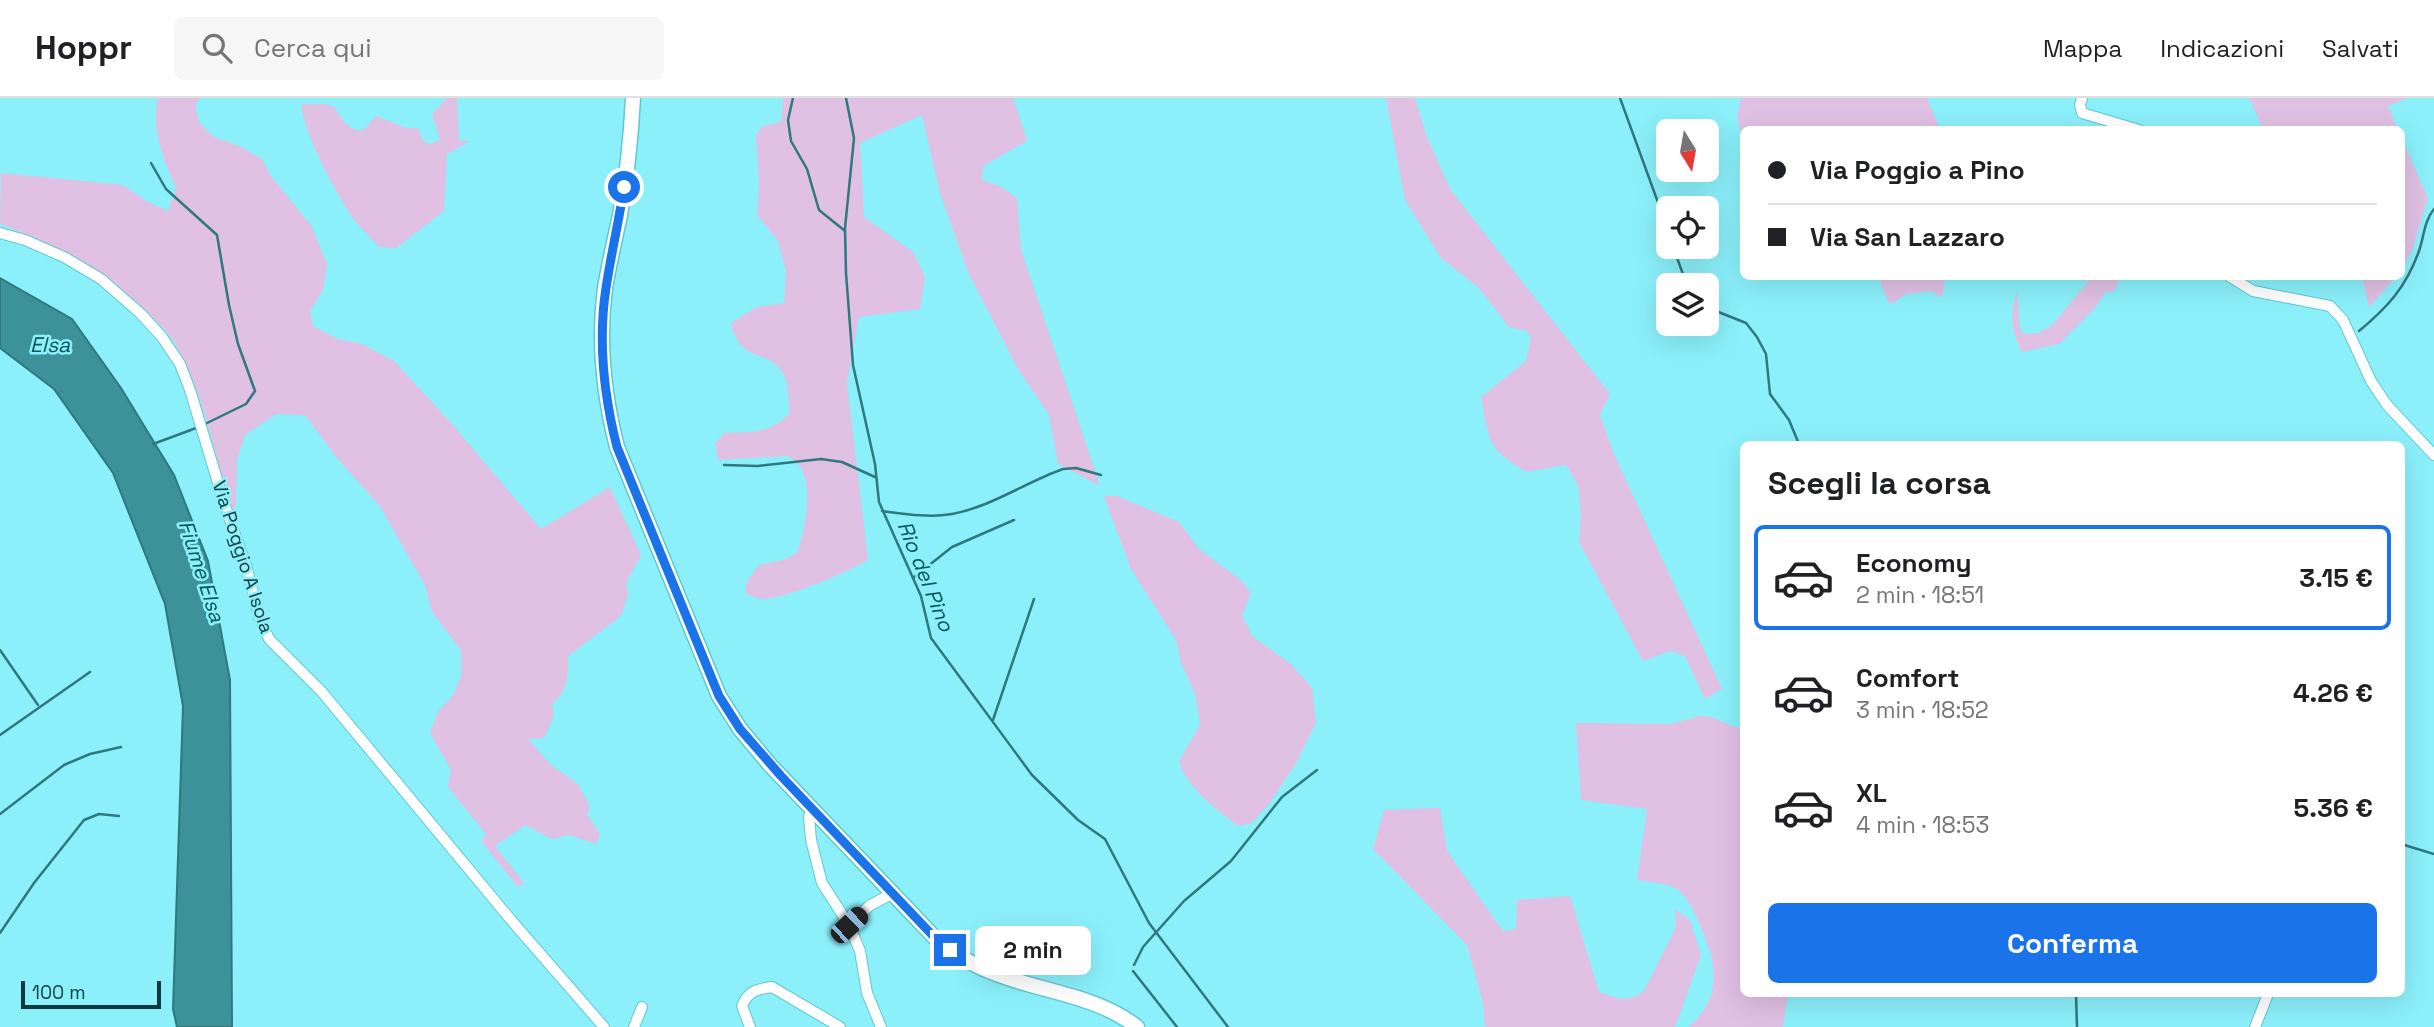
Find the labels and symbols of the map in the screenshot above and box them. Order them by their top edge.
north arrow [1656,119,1718,182]
route start [608,171,640,203]
water label: Elsa [30,331,71,358]
street label: Via Poggio A Isola [207,477,279,637]
water label: Fiume Elsa [173,517,231,626]
water label: Rio del Pino [892,517,961,636]
car [827,903,872,947]
callout: 2 min [974,926,1090,974]
route end [934,934,966,966]
scale bar [21,978,161,1010]

